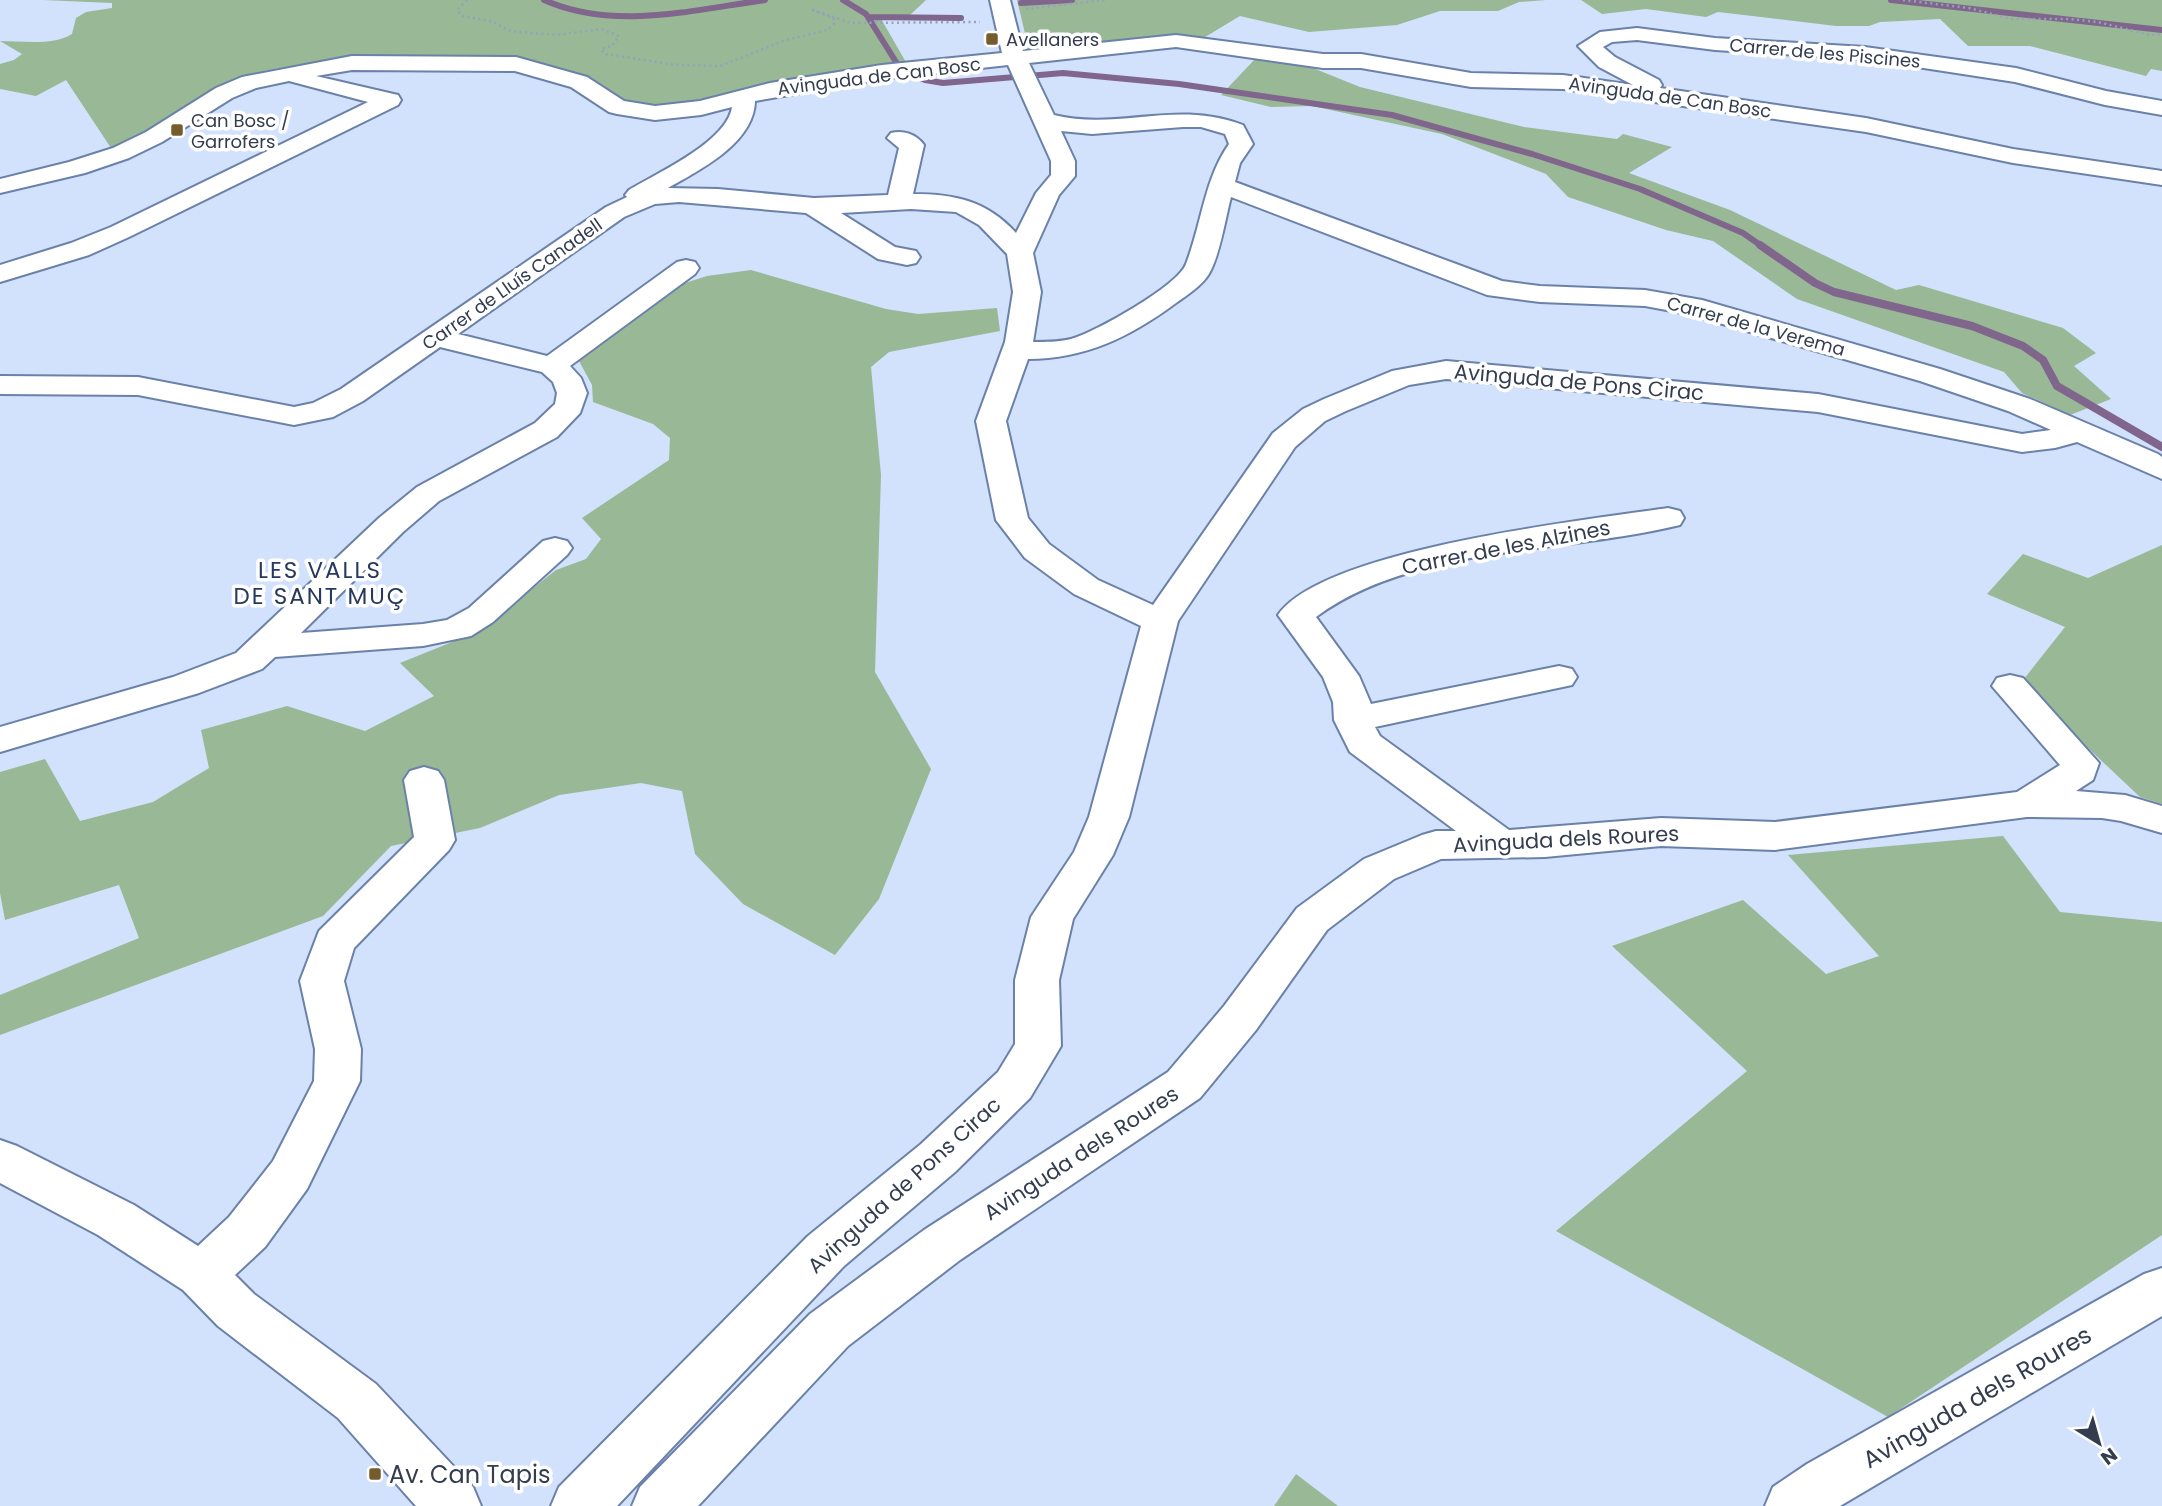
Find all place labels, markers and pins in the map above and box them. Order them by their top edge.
place label: Avellaners [1006,27,1099,52]
marker: Avellaners [984,31,1000,47]
place label: Can Bosc / Garrofers [191,108,290,154]
marker: Can Bosc / Garrofers [169,122,185,138]
place label: Av. Can Tapis [389,1458,550,1491]
marker: Av. Can Tapis [367,1466,383,1482]

